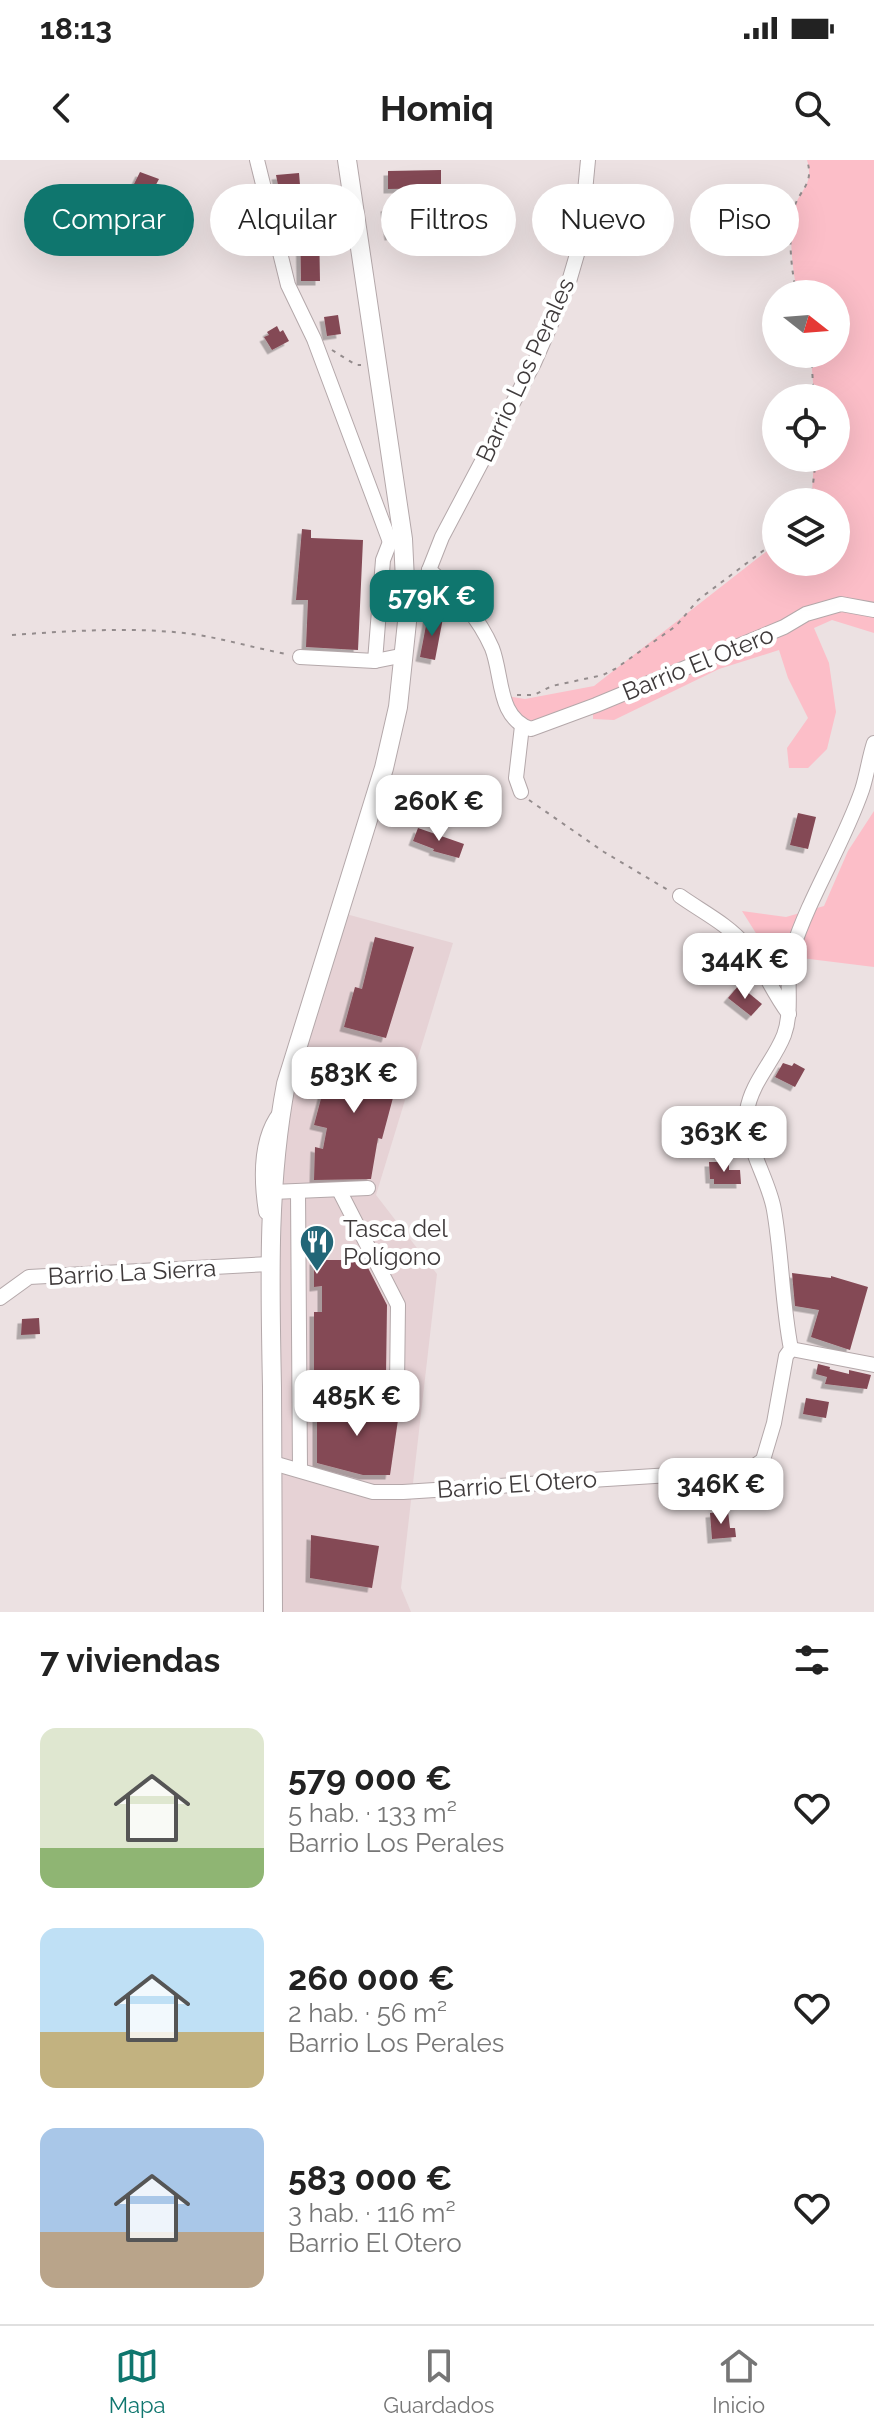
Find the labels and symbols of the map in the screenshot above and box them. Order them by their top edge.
street label: Barrio Los Perales [470,273,580,467]
north arrow [762,280,850,368]
pin: 579K € [367,570,497,638]
street label: Barrio El Otero [618,620,778,706]
pin: 260K € [374,775,504,843]
pin: 344K € [680,933,810,1001]
pin: 583K € [289,1047,419,1115]
pin: 363K € [659,1106,789,1174]
place label: Tasca del Polígono [343,1214,448,1271]
restaurant icon: Tasca del Polígono [298,1223,336,1273]
street label: Barrio La Sierra [47,1253,217,1291]
pin: 485K € [292,1370,422,1438]
pin: 346K € [656,1458,786,1526]
street label: Barrio El Otero [436,1464,598,1504]

